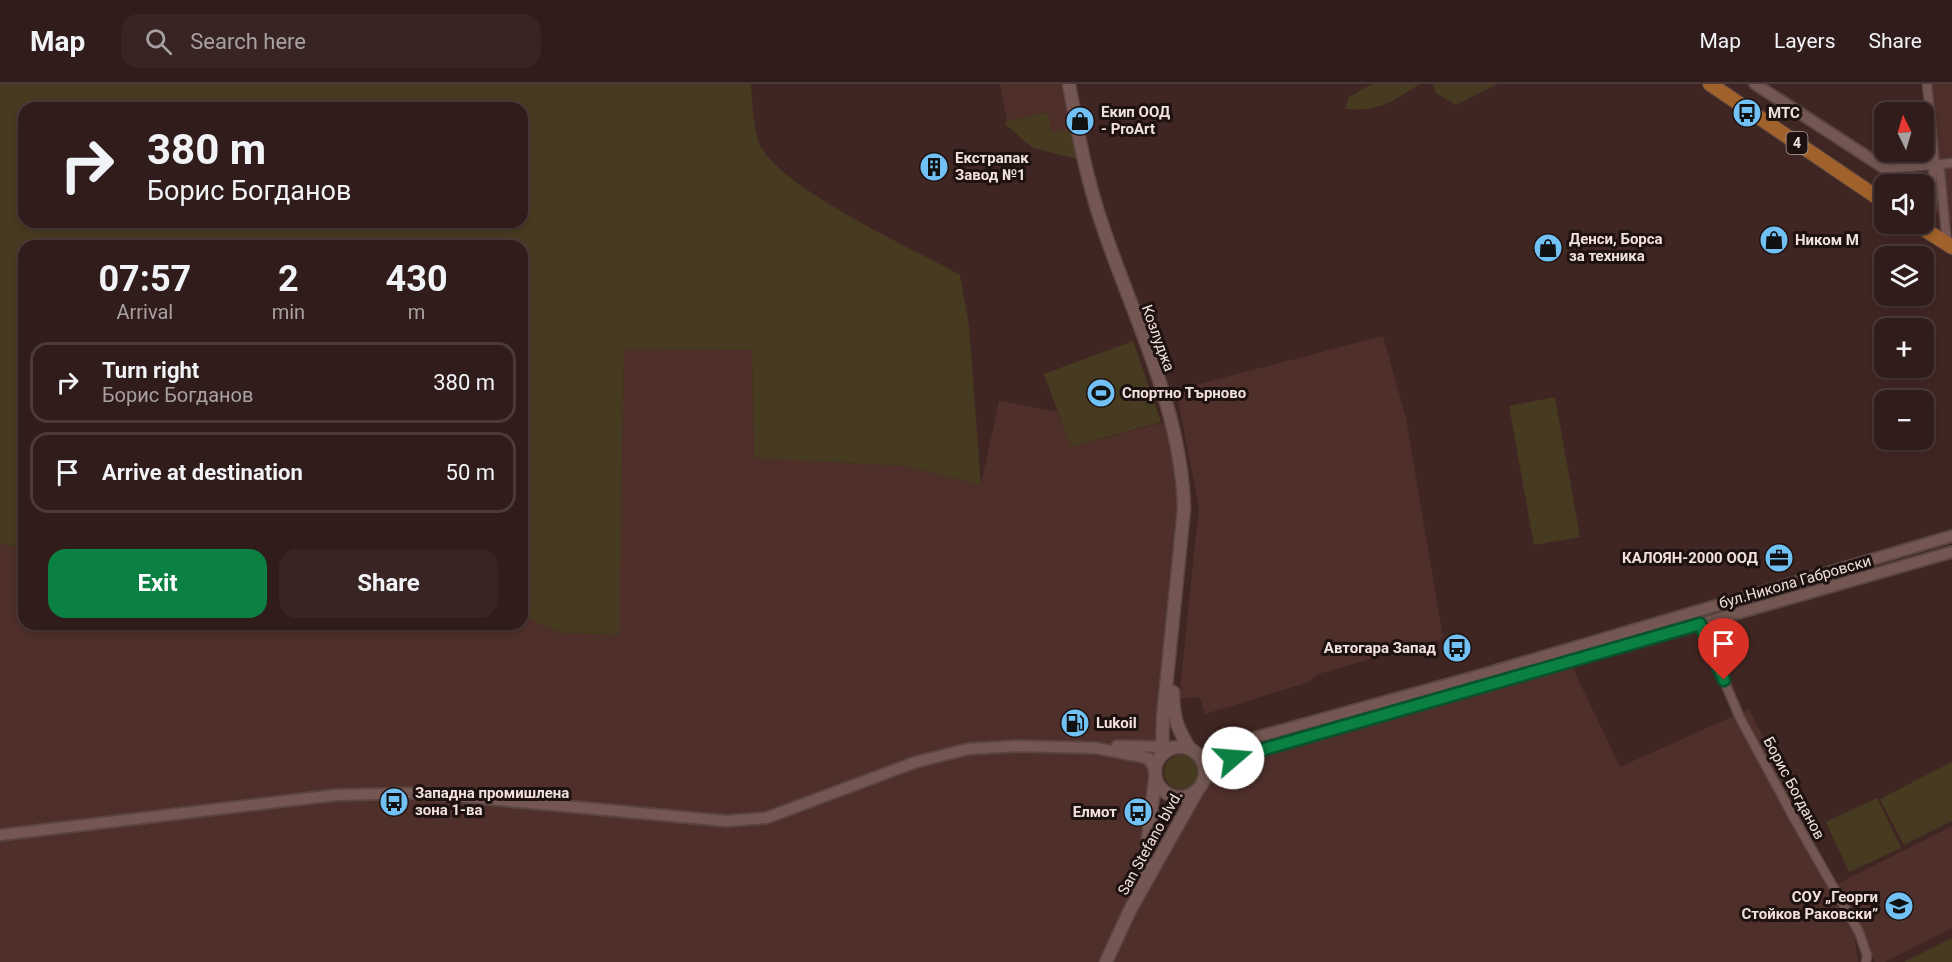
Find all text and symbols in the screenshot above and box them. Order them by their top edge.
search box [121,14,541,68]
text: Map [30,25,85,58]
icon: search [142,25,175,58]
text: Search here [190,29,306,54]
text: Map [1699,29,1741,53]
text: Layers [1774,29,1835,53]
text: Share [1868,29,1922,53]
bus stop icon: МТС [1731,97,1763,129]
north arrow [1874,102,1934,162]
map controls [1874,102,1934,450]
place label: Екип ООД - ProArt [1101,103,1170,138]
place label: МТС [1768,104,1800,122]
shop icon: Екип ООД - ProArt [1064,105,1096,137]
text: 380 m [147,125,266,174]
icon: right [48,126,126,204]
road number: 4 [1786,132,1808,154]
place label: Екстрапак Завод №1 [955,149,1029,184]
building icon: Екстрапак Завод №1 [918,151,950,183]
button: sound [1874,174,1934,234]
text: Борис Богданов [147,175,351,207]
shop icon: Ником М [1758,224,1790,256]
place label: Денси, Борса за техника [1569,230,1663,265]
place label: Ником М [1795,231,1859,249]
shop icon: Денси, Борса за техника [1532,232,1564,264]
button: layers [1874,246,1934,306]
text: 07:57 [98,258,191,300]
text: 2 [278,258,299,300]
text: 430 [386,258,448,300]
text: Arrival [116,300,173,324]
text: min [272,300,305,324]
text: m [408,300,425,324]
street label: Козлуджа [1138,302,1178,374]
button: + [1874,318,1934,378]
text: Turn right [102,358,199,383]
icon: right [51,366,84,399]
text: 380 m [433,370,495,395]
sports icon: Спортно Търново [1085,377,1117,409]
text: Борис Богданов [102,383,253,407]
place label: Спортно Търново [1122,384,1246,402]
button: − [1874,390,1934,450]
icon: arrive [51,456,84,489]
text: Arrive at destination [102,460,303,485]
text: 50 m [446,460,495,485]
office icon: КАЛОЯН-2000 ООД [1763,542,1795,574]
button: Exit [48,549,267,618]
button: Share [279,549,498,618]
place label: КАЛОЯН-2000 ООД [1622,549,1758,567]
street label: бул.Никола Габровски [1717,552,1873,612]
pin [1698,618,1749,680]
icon: arrive [1707,627,1740,660]
bus stop icon: Автогара Запад [1441,632,1473,664]
place label: Автогара Запад [1324,639,1437,657]
fuel station icon: Lukoil [1059,707,1091,739]
place label: Lukoil [1096,714,1137,732]
position arrow [1201,726,1265,790]
street label: Борис Богданов [1759,734,1829,842]
place label: Западна промишлена зона 1-ва [415,784,569,819]
bus stop icon: Западна промишлена зона 1-ва [378,786,410,818]
street label: San Stefano blvd. [1114,788,1186,898]
bus stop icon: Елмот [1122,796,1154,828]
place label: Елмот [1073,803,1117,821]
place label: СОУ „Георги Стойков Раковски” [1742,888,1878,923]
school or university icon: СОУ „Георги Стойков Раковски” [1883,890,1915,922]

